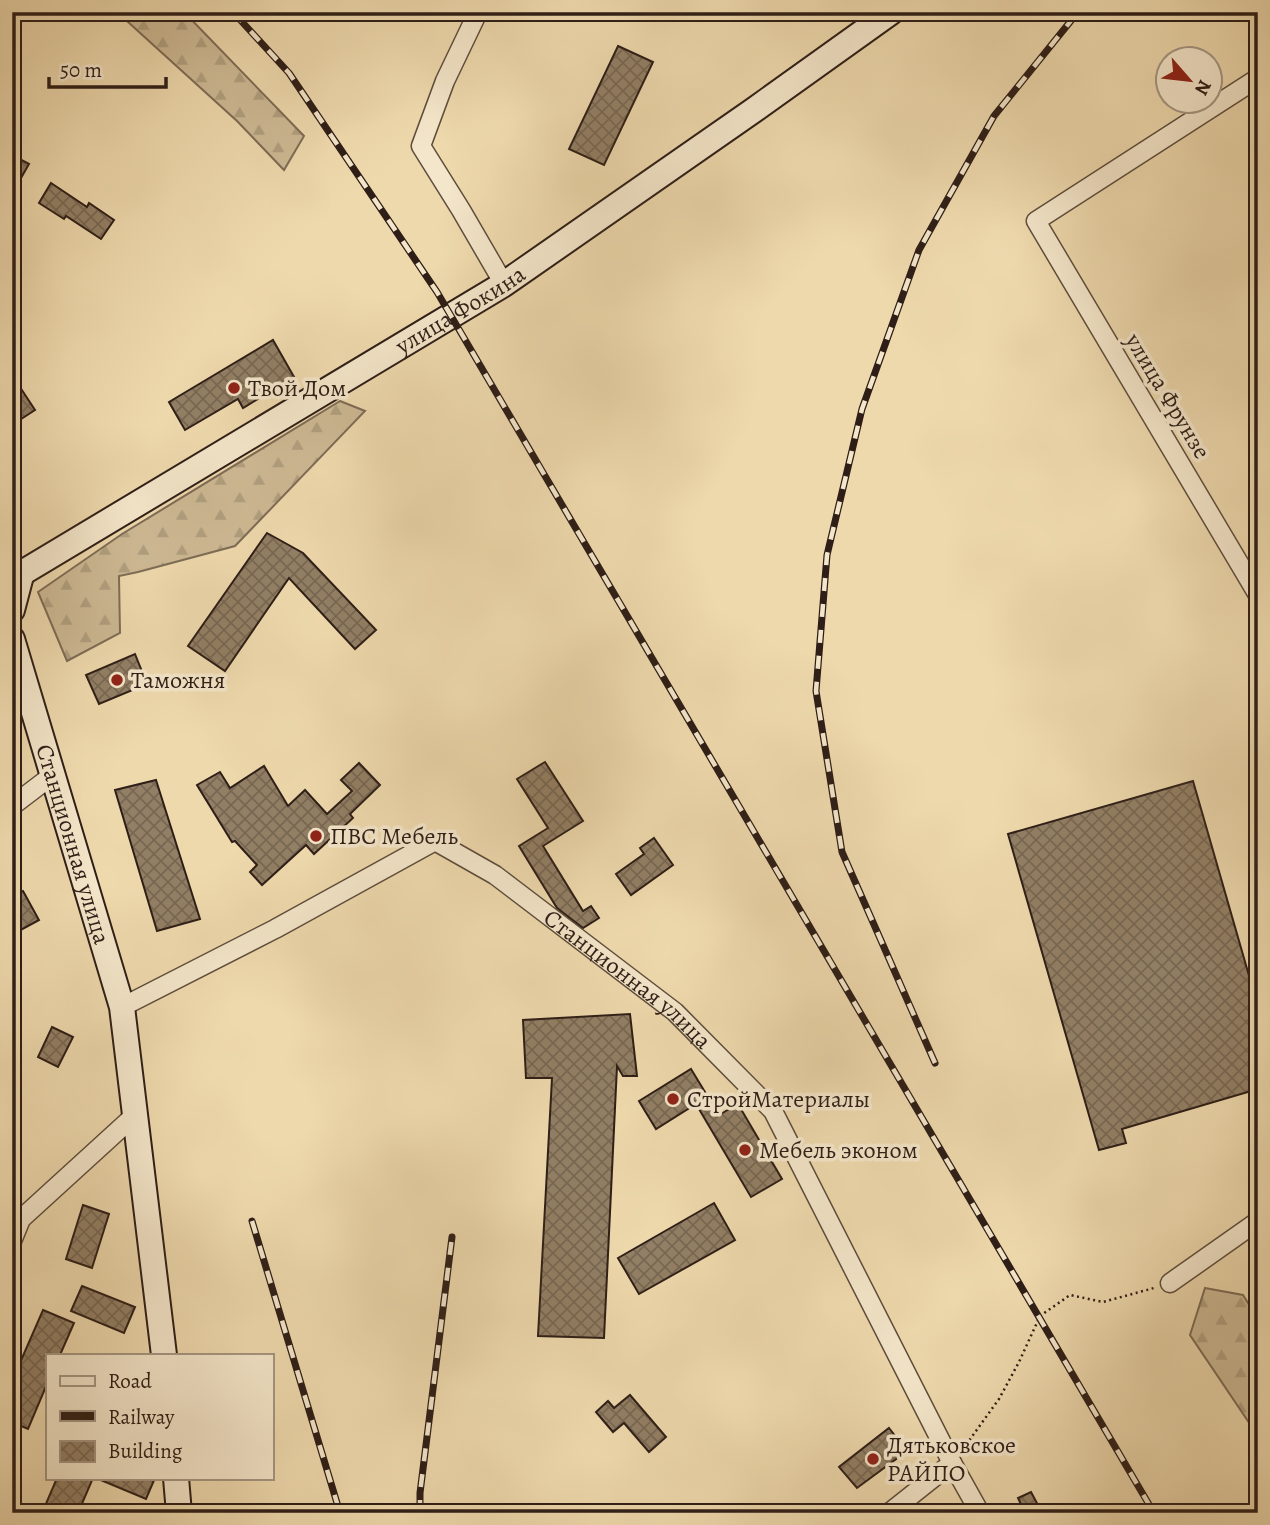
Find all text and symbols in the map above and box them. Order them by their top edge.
scale bar [49,46,166,90]
north arrow [1154,46,1224,116]
text: 50 m [60,56,102,84]
text: N [1188,75,1218,100]
street label: улица Фокина [389,258,532,362]
street label: улица Фрунзе [1117,326,1218,465]
place label: Твой Дом [248,372,346,404]
marker: Твой Дом [226,380,242,396]
place label: Таможня [131,664,225,696]
marker: Таможня [109,672,125,688]
street label: Станционная улица [28,740,118,948]
place label: ПВС Мебель [330,820,458,852]
marker: ПВС Мебель [308,828,324,844]
street label: Станционная улица [537,902,719,1056]
place label: СтройМатериалы [687,1083,870,1115]
marker: СтройМатериалы [665,1091,681,1107]
place label: Мебель эконом [759,1134,918,1166]
marker: Мебель эконом [737,1142,753,1158]
legend [46,1354,273,1480]
text: Road [108,1367,152,1395]
text: Railway [108,1403,175,1431]
place label: Дятьковское РАЙПО [887,1429,1016,1489]
text: Building [108,1437,183,1465]
marker: Дятьковское РАЙПО [865,1451,881,1467]

